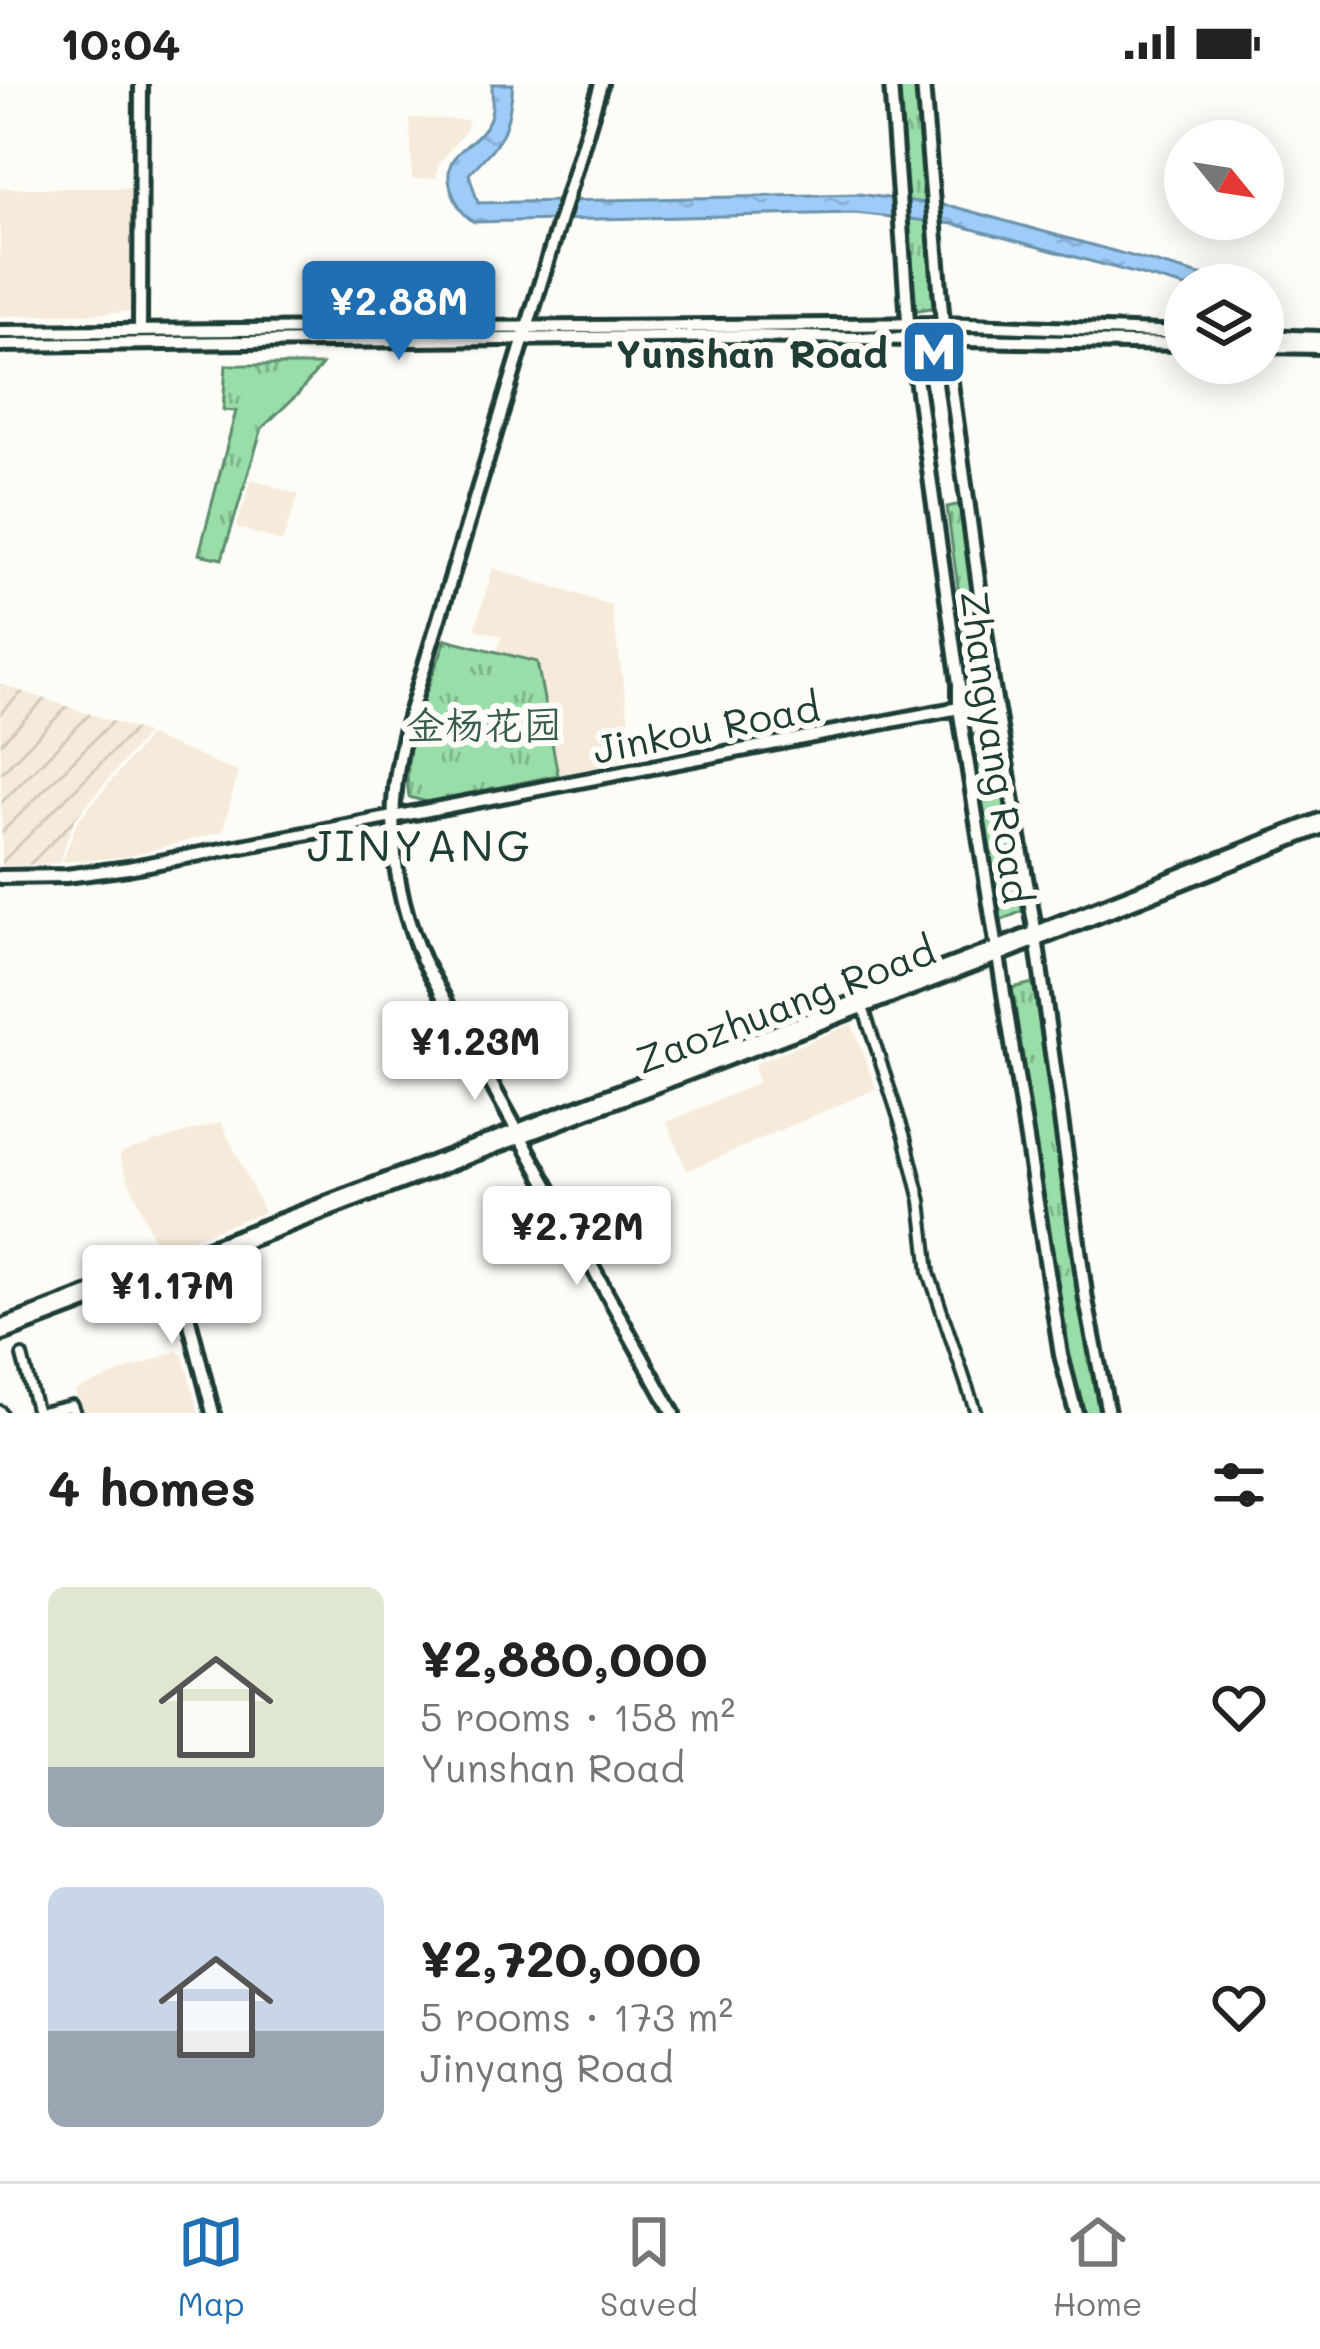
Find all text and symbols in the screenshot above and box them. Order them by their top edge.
text: 10:04 [60,13,181,71]
north arrow [1164,120,1284,240]
map controls [1164,120,1284,384]
pin: ¥2.88M [301,261,497,363]
button: layers [1164,264,1284,384]
text: ¥2.88M [329,274,469,325]
metro station icon: Yunshan Road [899,317,969,387]
place label: Yunshan Road [616,327,888,378]
street label: Zhangyang Road [949,587,1044,907]
street label: Jinkou Road [588,680,824,774]
park label: 金杨花园 [406,698,562,749]
district label: JINYANG [307,815,533,873]
street label: Zaozhuang Road [628,923,942,1086]
pin: ¥1.23M [377,1001,573,1103]
text: ¥1.23M [409,1014,541,1065]
pin: ¥2.72M [479,1186,675,1288]
text: ¥2.72M [510,1199,644,1250]
pin: ¥1.17M [74,1245,270,1347]
text: ¥1.17M [109,1258,235,1309]
text: 4 homes [48,1452,256,1519]
icon: filters [1206,1452,1272,1518]
text: ¥2,880,000 [420,1623,708,1690]
icon: home [144,1635,288,1779]
icon: heart [1206,1674,1272,1740]
text: 5 rooms · 158 m² [420,1690,735,1741]
text: Yunshan Road [420,1741,685,1792]
text: ¥2,720,000 [420,1923,701,1990]
icon: home [144,1935,288,2079]
icon: heart [1206,1974,1272,2040]
text: 5 rooms · 173 m² [420,1990,733,2041]
text: Jinyang Road [420,2041,673,2092]
tab: Map [177,2209,245,2324]
tab: Saved [600,2209,698,2324]
tab: Home [1053,2209,1142,2324]

